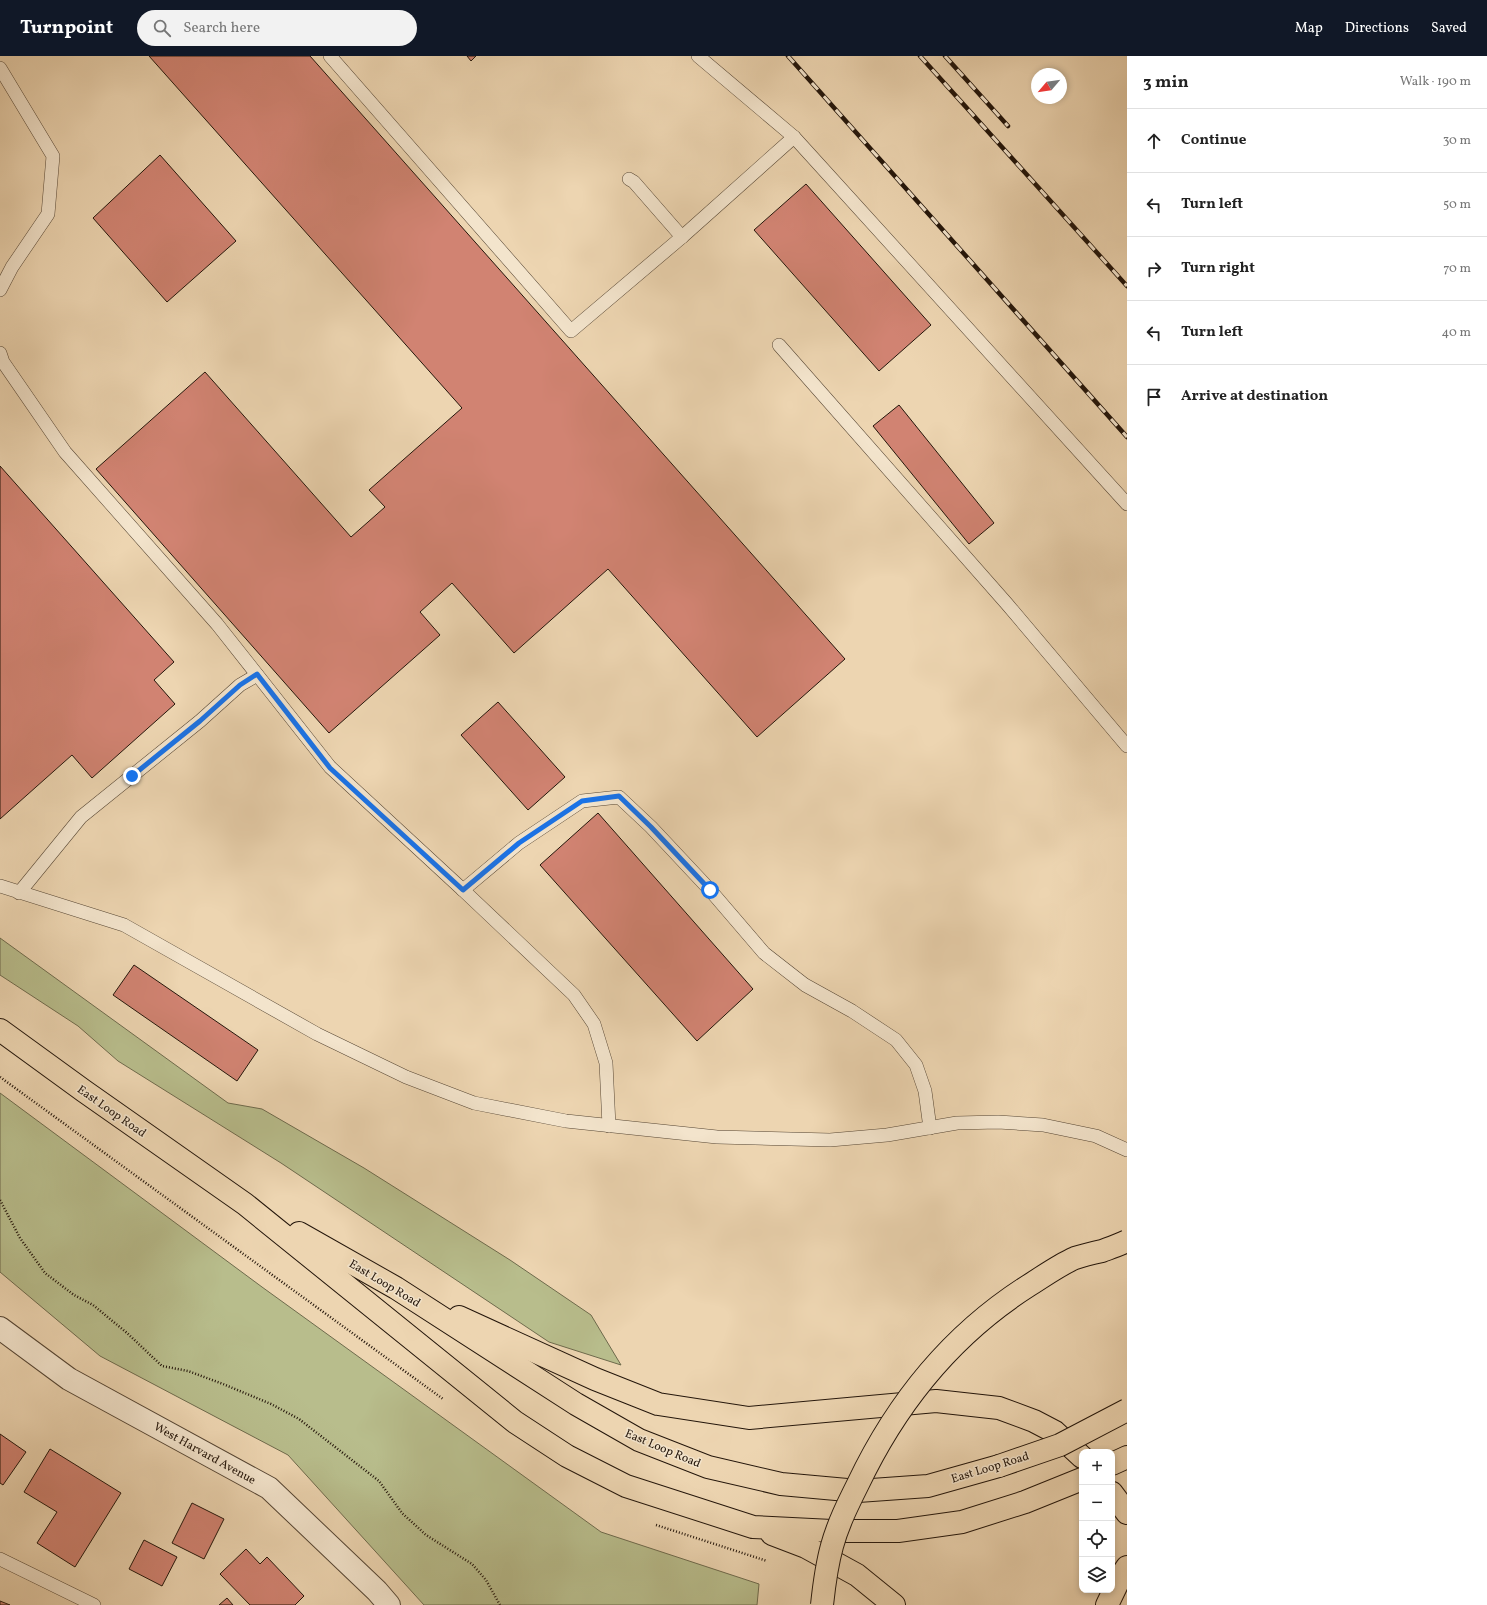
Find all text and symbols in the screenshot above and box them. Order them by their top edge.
search box [137,10,417,46]
text: Turnpoint [20,15,113,41]
icon: search [151,17,173,39]
text: Search here [183,18,260,39]
text: Map [1295,19,1323,38]
text: Directions [1345,19,1409,38]
text: Saved [1431,19,1467,38]
north arrow [1031,68,1067,104]
text: 3 min [1143,71,1189,94]
text: Walk · 190 m [1400,73,1471,91]
icon: ahead [1143,130,1165,152]
text: Continue [1181,130,1246,151]
text: 30 m [1443,132,1471,150]
icon: left [1143,194,1165,216]
text: Turn left [1181,194,1243,215]
text: 50 m [1443,196,1471,214]
icon: right [1143,258,1165,280]
text: Turn right [1181,258,1255,279]
text: 70 m [1443,260,1471,278]
icon: left [1143,322,1165,344]
text: Turn left [1181,322,1243,343]
text: 40 m [1442,324,1471,342]
icon: arrive [1143,386,1165,408]
text: Arrive at destination [1181,386,1328,407]
route end [123,767,141,785]
route start [701,881,719,899]
street label: East Loop Road [74,1082,149,1142]
street label: East Loop Road [346,1256,423,1312]
street label: West Harvard Avenue [151,1419,259,1489]
street label: East Loop Road [622,1426,703,1472]
street label: East Loop Road [949,1448,1031,1487]
map controls [1079,1449,1115,1593]
button: + [1079,1449,1115,1485]
button: − [1079,1485,1115,1521]
button: locate [1079,1521,1115,1557]
button: layers [1079,1557,1115,1593]

